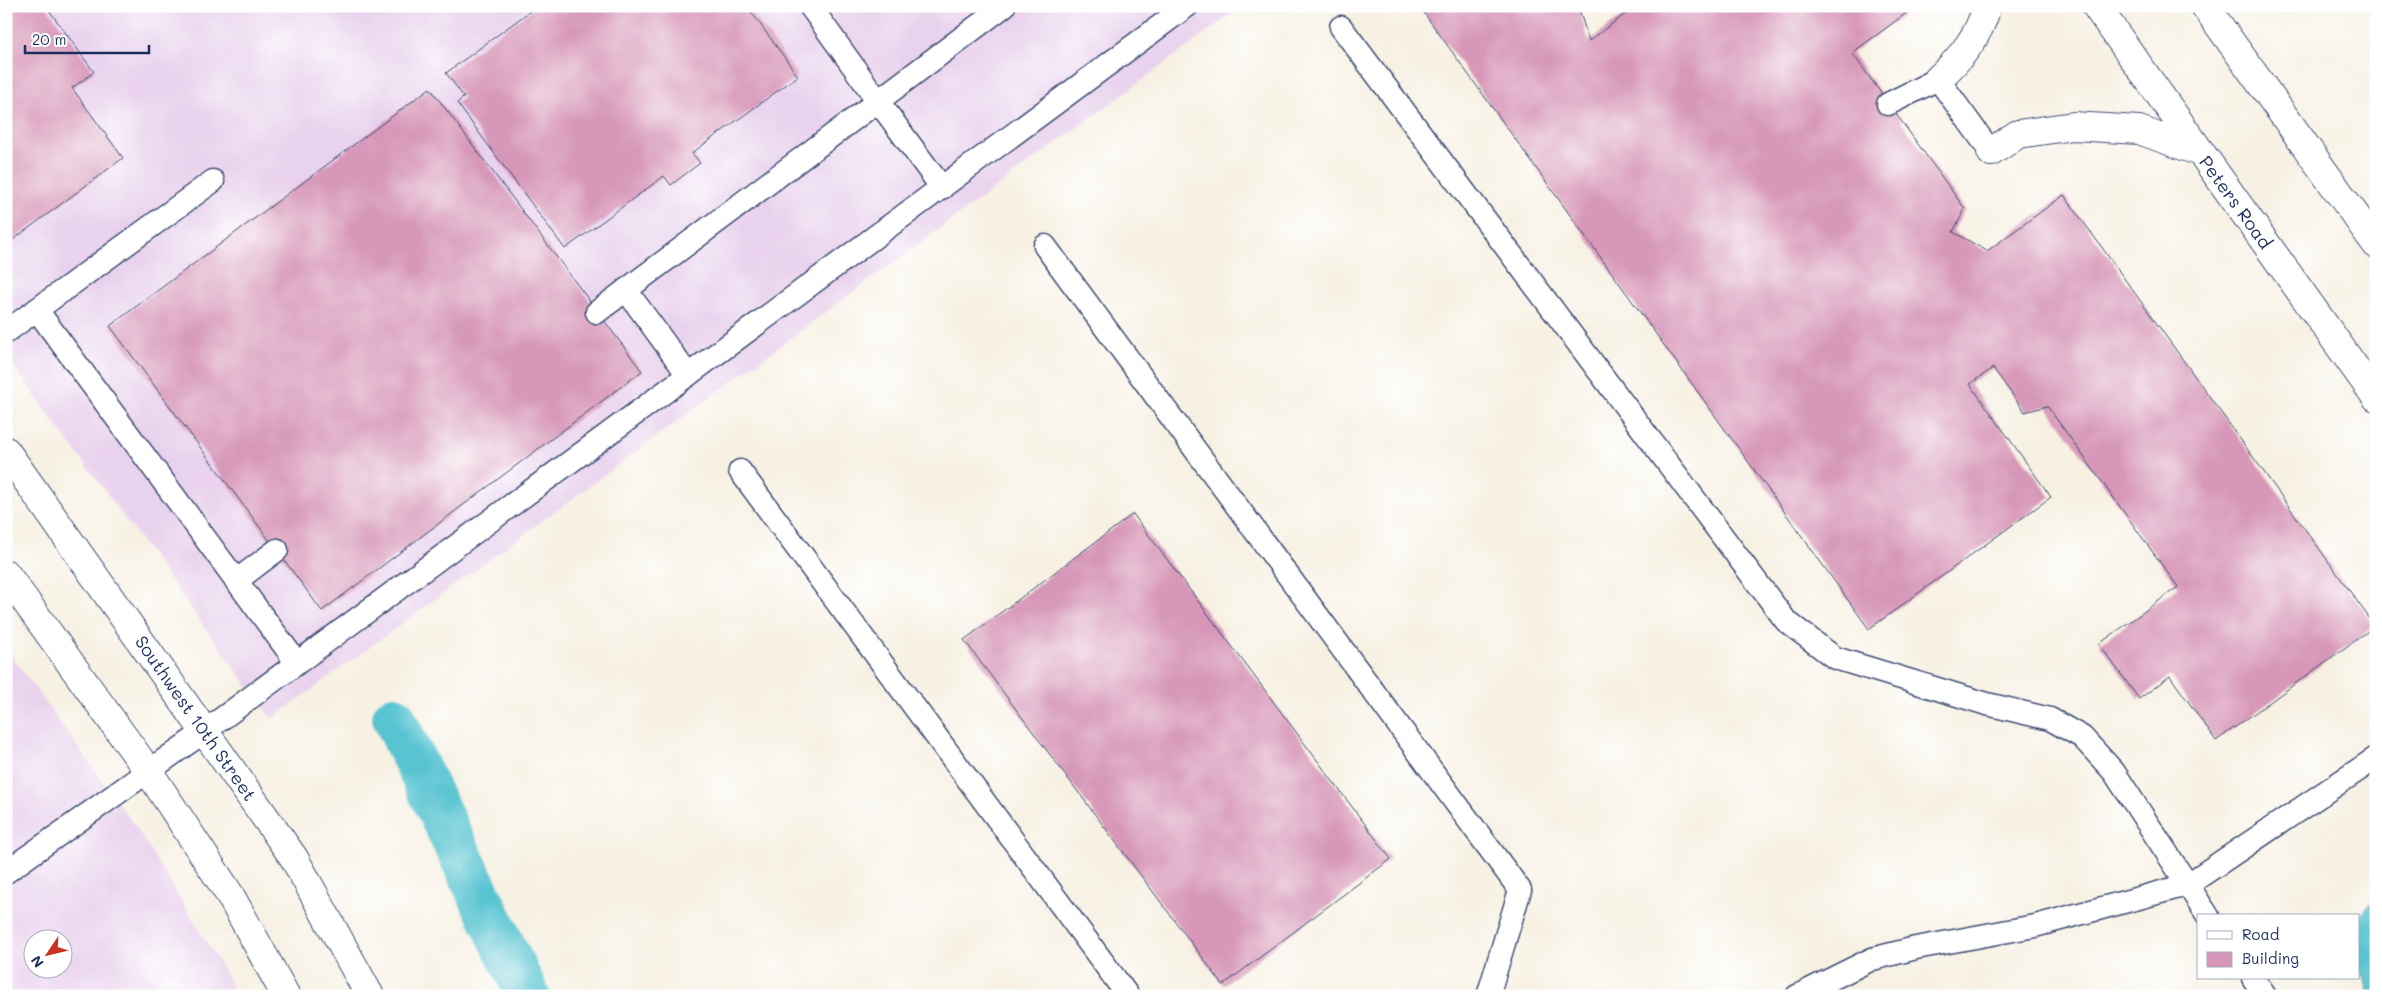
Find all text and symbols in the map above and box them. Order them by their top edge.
scale bar [25,22,149,54]
text: 20 m [32,29,66,49]
street label: Peters Road [2194,151,2278,253]
street label: Southwest 10th Street [130,631,262,805]
legend [2197,914,2360,980]
text: Road [2242,924,2279,944]
north arrow [22,930,72,980]
text: Building [2242,948,2299,968]
text: N [26,952,48,972]

